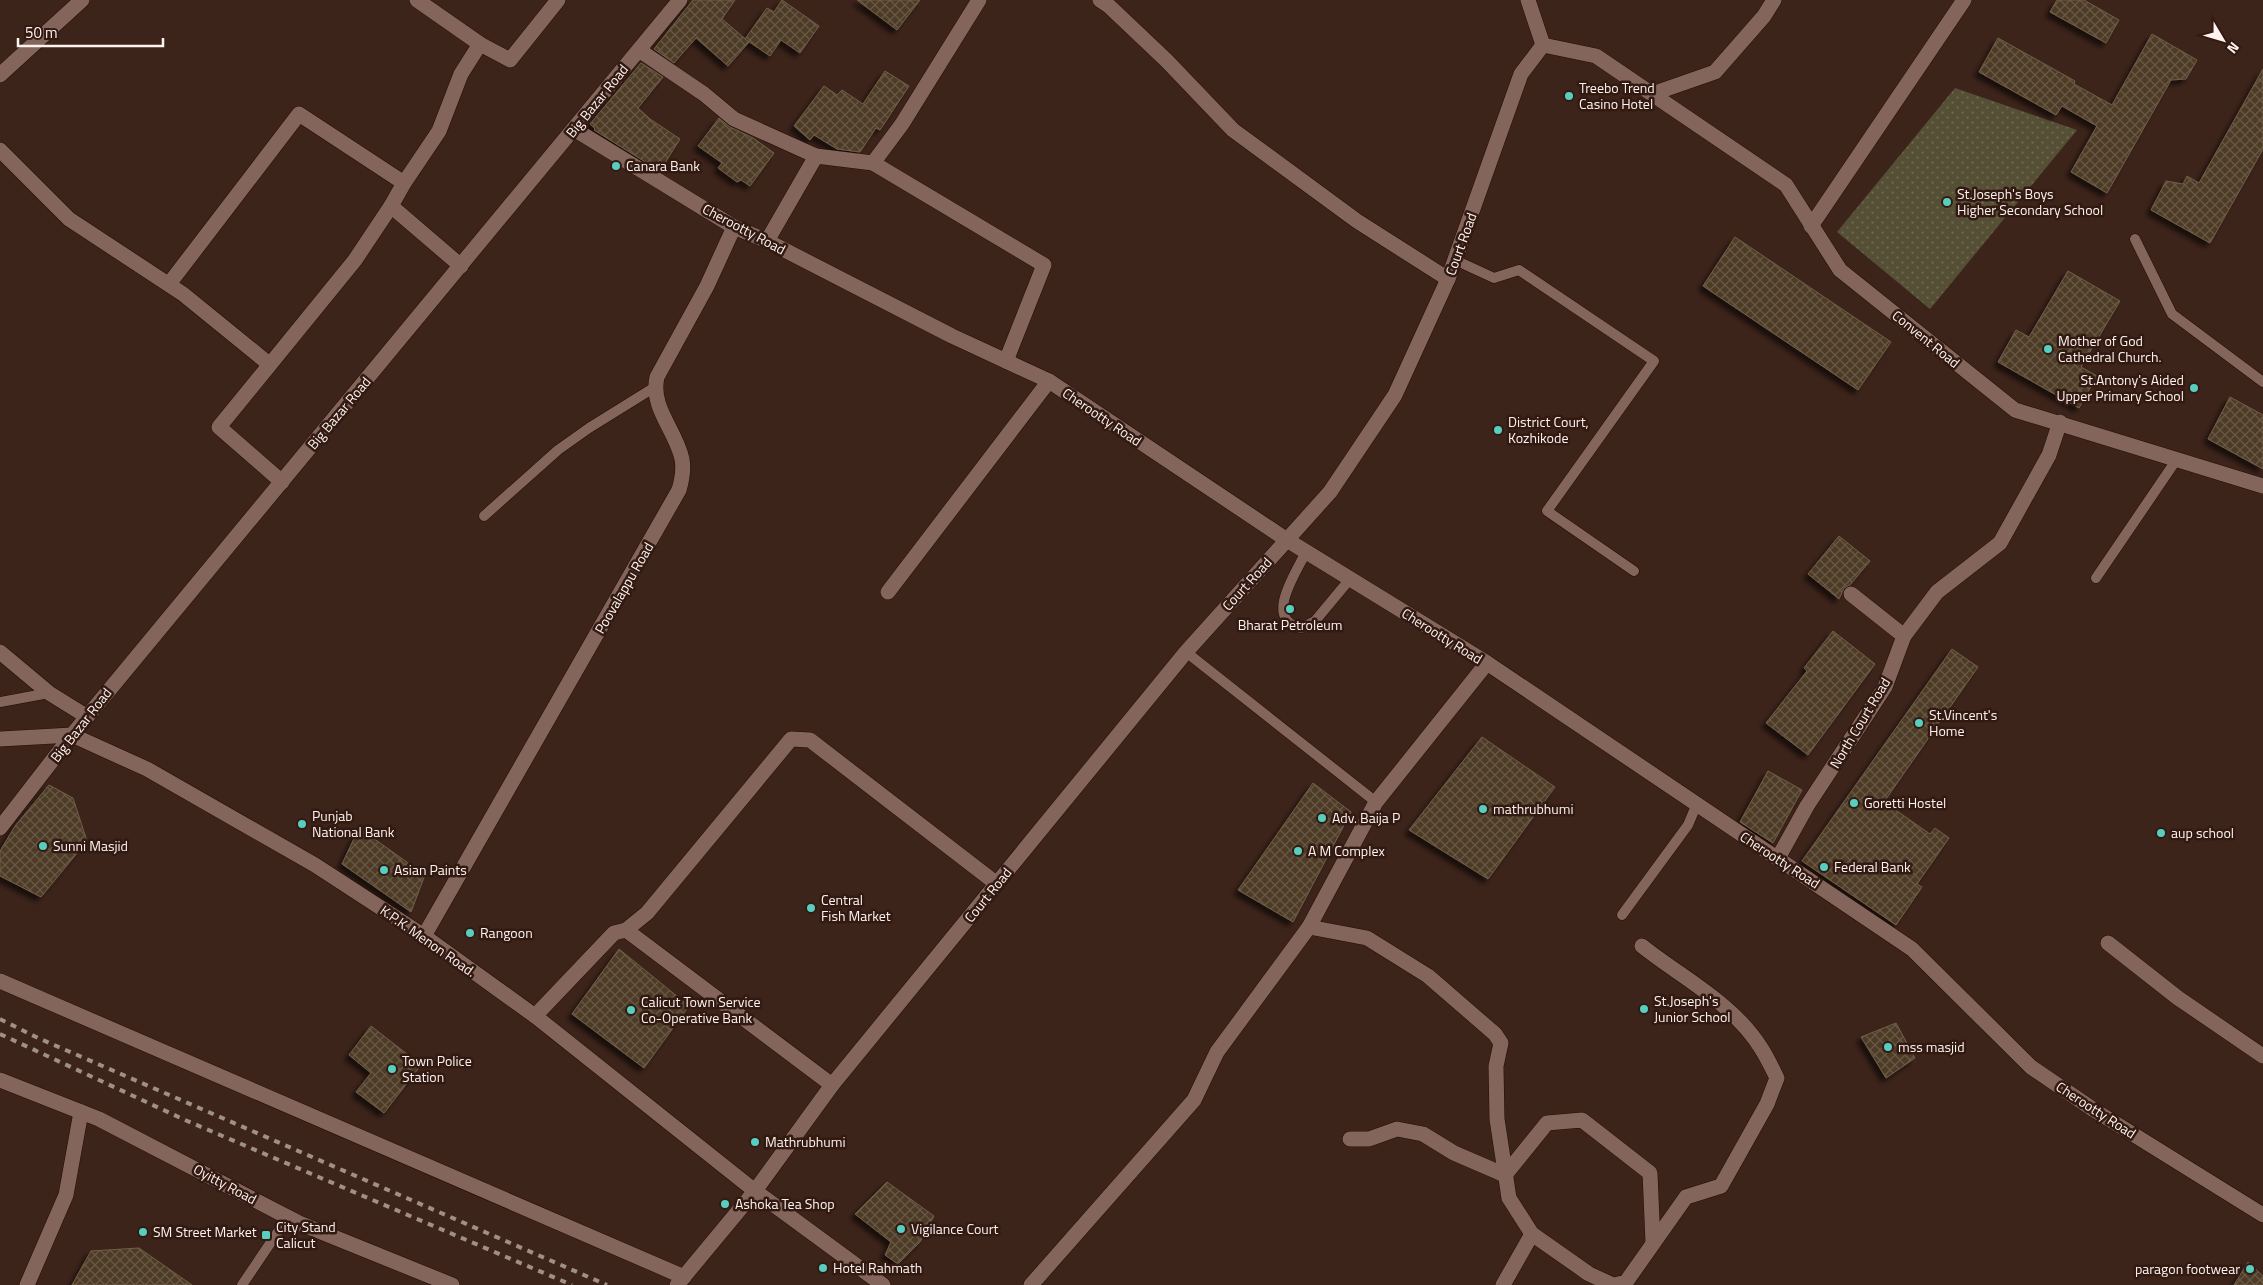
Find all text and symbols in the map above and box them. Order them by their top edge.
scale bar [18,15,162,47]
north arrow [2198,15,2248,65]
text: 50 m [25,21,58,44]
text: N [2222,38,2245,59]
street label: Big Bazar Road [560,59,633,142]
place label: Treebo Trend Casino Hotel [1579,77,1655,114]
marker: Treebo Trend Casino Hotel [1563,90,1575,102]
place label: Canara Bank [626,155,700,176]
marker: Canara Bank [610,160,622,172]
place label: St.Joseph's Boys Higher Secondary School [1957,183,2103,220]
marker: St.Joseph's Boys Higher Secondary School [1941,196,1953,208]
street label: Cherootty Road [699,198,790,259]
street label: Court Road [1439,209,1482,278]
street label: Convent Road [1888,305,1965,373]
place label: Mother of God Cathedral Church. [2058,330,2162,367]
marker: Mother of God Cathedral Church. [2042,343,2054,355]
place label: St.Antony's Aided Upper Primary School [2056,369,2184,406]
street label: Big Bazar Road [302,372,375,454]
street label: Cherootty Road [1058,382,1146,451]
marker: St.Antony's Aided Upper Primary School [2188,382,2200,394]
place label: District Court, Kozhikode [1508,411,1589,448]
marker: District Court, Kozhikode [1492,424,1504,436]
street label: Poovalappu Road [589,538,658,637]
street label: Court Road [1217,552,1276,615]
street label: Cherootty Road [1398,602,1487,669]
marker: Bharat Petroleum [1284,603,1296,615]
place label: Bharat Petroleum [1238,614,1342,635]
street label: North Court Road [1824,673,1895,772]
street label: Big Bazar Road [45,683,116,766]
place label: St.Vincent's Home [1929,704,1997,741]
marker: St.Vincent's Home [1913,717,1925,729]
place label: Goretti Hostel [1864,792,1946,813]
marker: Goretti Hostel [1848,797,1860,809]
place label: mathrubhumi [1493,798,1574,819]
marker: mathrubhumi [1477,803,1489,815]
place label: Punjab National Bank [312,805,395,842]
place label: Adv. Baija P [1332,807,1400,828]
marker: Adv. Baija P [1316,812,1328,824]
marker: Punjab National Bank [296,818,308,830]
place label: aup school [2171,822,2234,843]
street label: Cherootty Road [1736,826,1824,893]
marker: aup school [2155,827,2167,839]
place label: Sunni Masjid [53,835,128,856]
marker: Sunni Masjid [37,840,49,852]
place label: A M Complex [1308,840,1385,861]
marker: A M Complex [1292,845,1304,857]
place label: Federal Bank [1834,856,1911,877]
place label: Asian Paints [394,859,467,880]
marker: Federal Bank [1818,861,1830,873]
street label: Court Road [959,863,1016,927]
marker: Asian Paints [378,864,390,876]
place label: Central Fish Market [821,889,891,926]
street label: K.P.K. Menon Road. [376,900,481,982]
marker: Central Fish Market [805,902,817,914]
place label: Rangoon [480,922,533,943]
marker: Rangoon [464,927,476,939]
place label: St.Joseph's Junior School [1654,990,1731,1027]
place label: Calicut Town Service Co-Operative Bank [641,991,761,1028]
marker: St.Joseph's Junior School [1638,1003,1650,1015]
marker: Calicut Town Service Co-Operative Bank [625,1004,637,1016]
place label: mss masjid [1898,1036,1965,1057]
marker: mss masjid [1882,1041,1894,1053]
place label: Town Police Station [402,1050,472,1087]
marker: Town Police Station [386,1063,398,1075]
street label: Cherootty Road [2052,1076,2140,1143]
place label: Mathrubhumi [765,1131,846,1152]
marker: Mathrubhumi [749,1136,761,1148]
street label: Oyitty Road [190,1158,261,1209]
place label: Ashoka Tea Shop [735,1193,835,1214]
marker: Ashoka Tea Shop [719,1198,731,1210]
place label: City Stand Calicut [276,1216,336,1253]
place label: Vigilance Court [911,1218,999,1239]
place label: SM Street Market [153,1221,257,1242]
marker: Vigilance Court [895,1223,907,1235]
marker: SM Street Market [137,1226,149,1238]
marker: City Stand Calicut [260,1229,272,1241]
place label: Hotel Rahmath [833,1257,922,1278]
place label: paragon footwear [2135,1258,2240,1279]
marker: Hotel Rahmath [817,1262,829,1274]
marker: paragon footwear [2244,1263,2256,1275]

